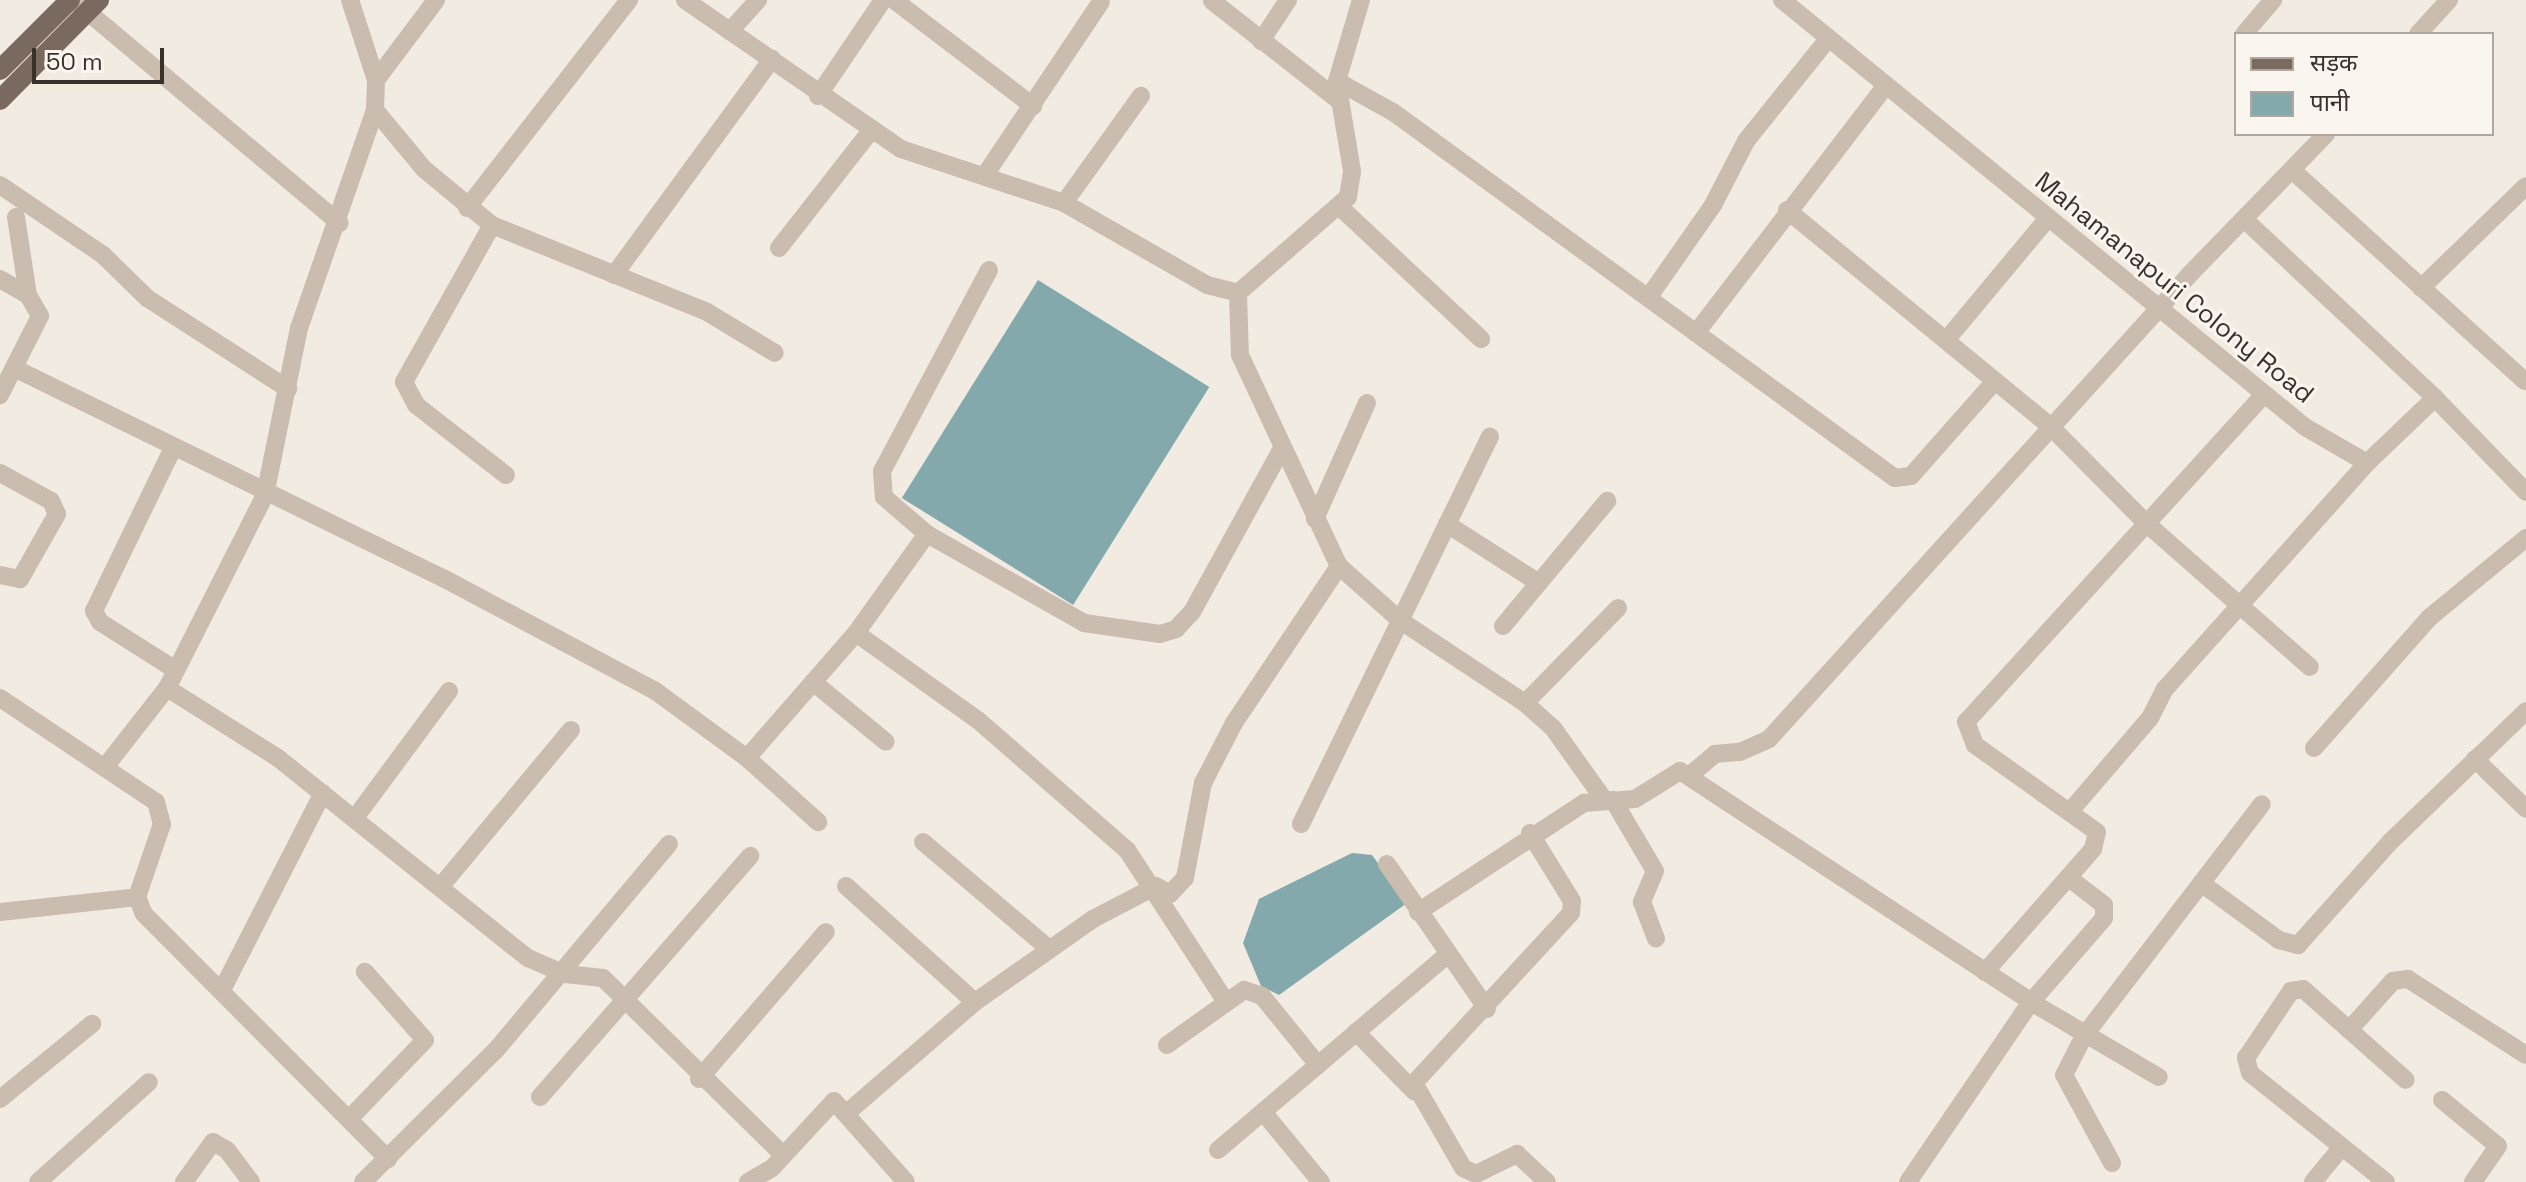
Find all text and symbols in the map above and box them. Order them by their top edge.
scale bar [36,32,168,82]
legend [2234,32,2494,136]
text: 50 m [46,46,103,77]
text: सड़क [2310,47,2358,78]
text: पानी [2310,87,2349,118]
street label: Mahamanapuri Colony Road [2028,166,2320,410]

